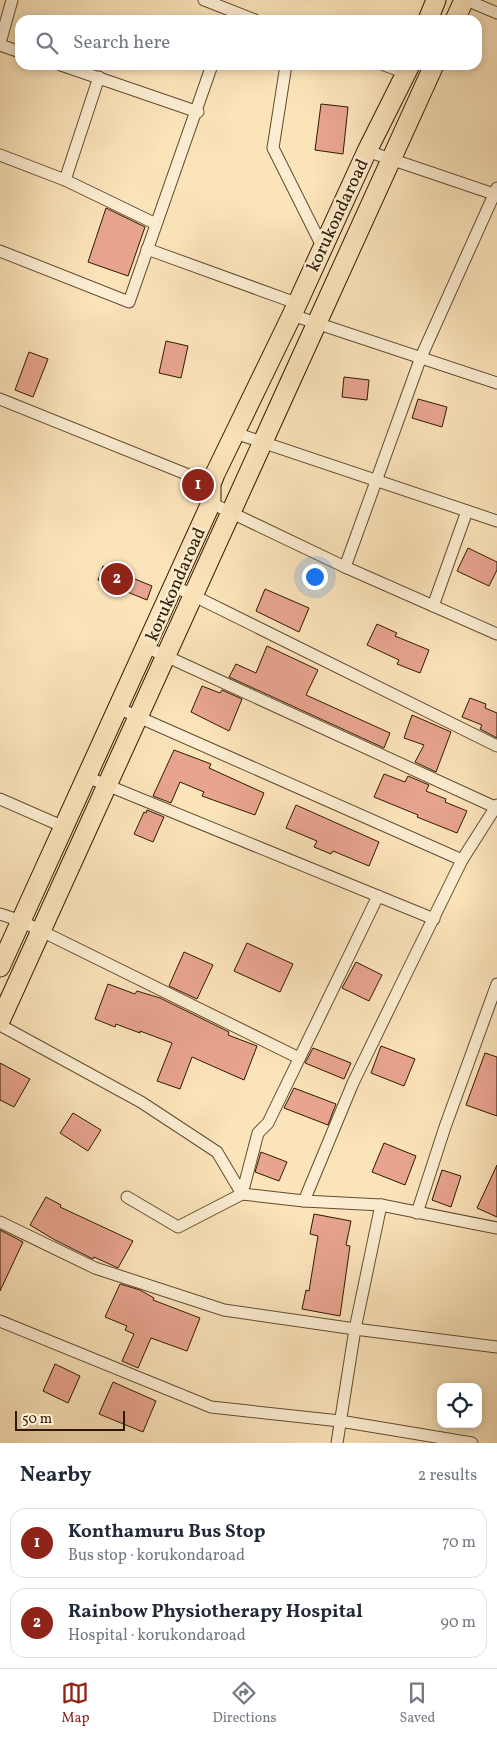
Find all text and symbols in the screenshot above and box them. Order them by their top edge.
search box [15,15,482,70]
icon: search [33,29,61,57]
text: Search here [73,30,170,56]
street label: korukondaroad [301,155,375,276]
pin: 1 [182,466,214,504]
street label: korukondaroad [140,524,213,645]
pin: 2 [101,560,133,598]
your location [302,564,328,590]
map controls [437,1383,482,1428]
button: locate [437,1383,482,1428]
scale bar [15,1408,125,1431]
text: 50 m [22,1410,52,1429]
text: Nearby [20,1461,91,1490]
text: 2 results [418,1465,477,1487]
text: Konthamuru Bus Stop [68,1519,265,1545]
text: 1 [34,1532,40,1554]
text: 70 m [442,1532,476,1554]
text: Bus stop · korukondaroad [68,1545,245,1567]
text: Rainbow Physiotherapy Hospital [68,1599,363,1625]
text: 2 [33,1612,41,1634]
text: 90 m [440,1612,476,1634]
text: Hospital · korukondaroad [68,1625,246,1647]
tab: Map [61,1679,89,1728]
tab: Directions [212,1679,277,1728]
tab: Saved [399,1679,436,1728]

